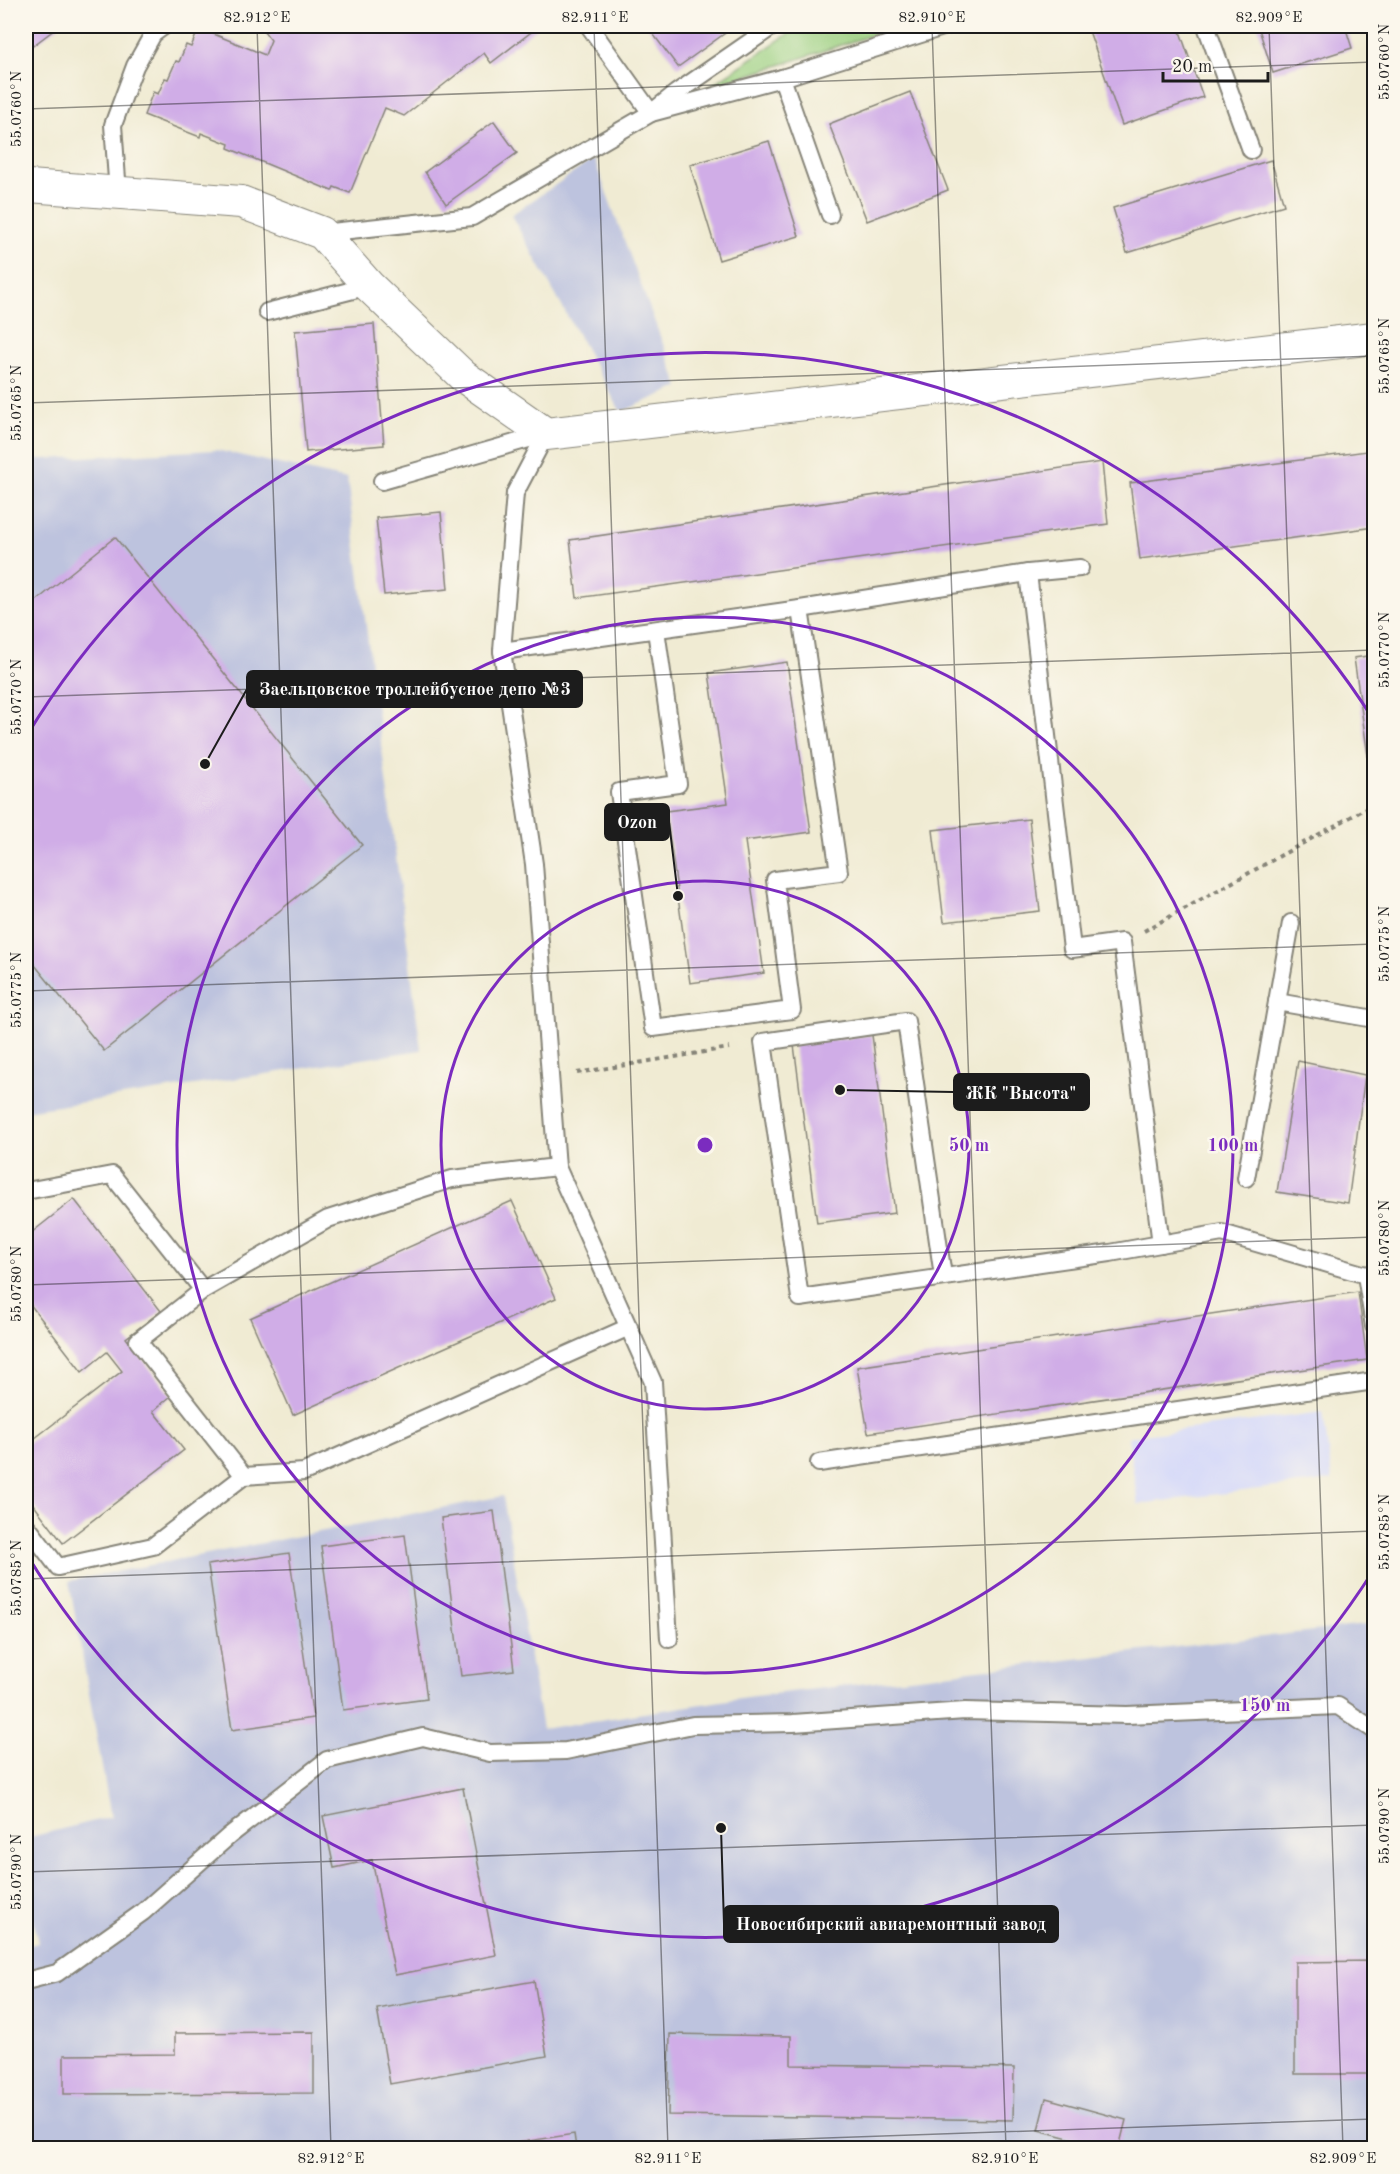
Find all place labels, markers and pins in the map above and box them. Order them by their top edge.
callout: Заельцовское троллейбусное депо №3 [247,671,582,707]
callout: Ozon [605,804,669,840]
callout: ЖК "Высота" [954,1074,1089,1110]
centre of rings [695,1135,715,1155]
callout: Новосибирский авиаремонтный завод [724,1906,1058,1942]

